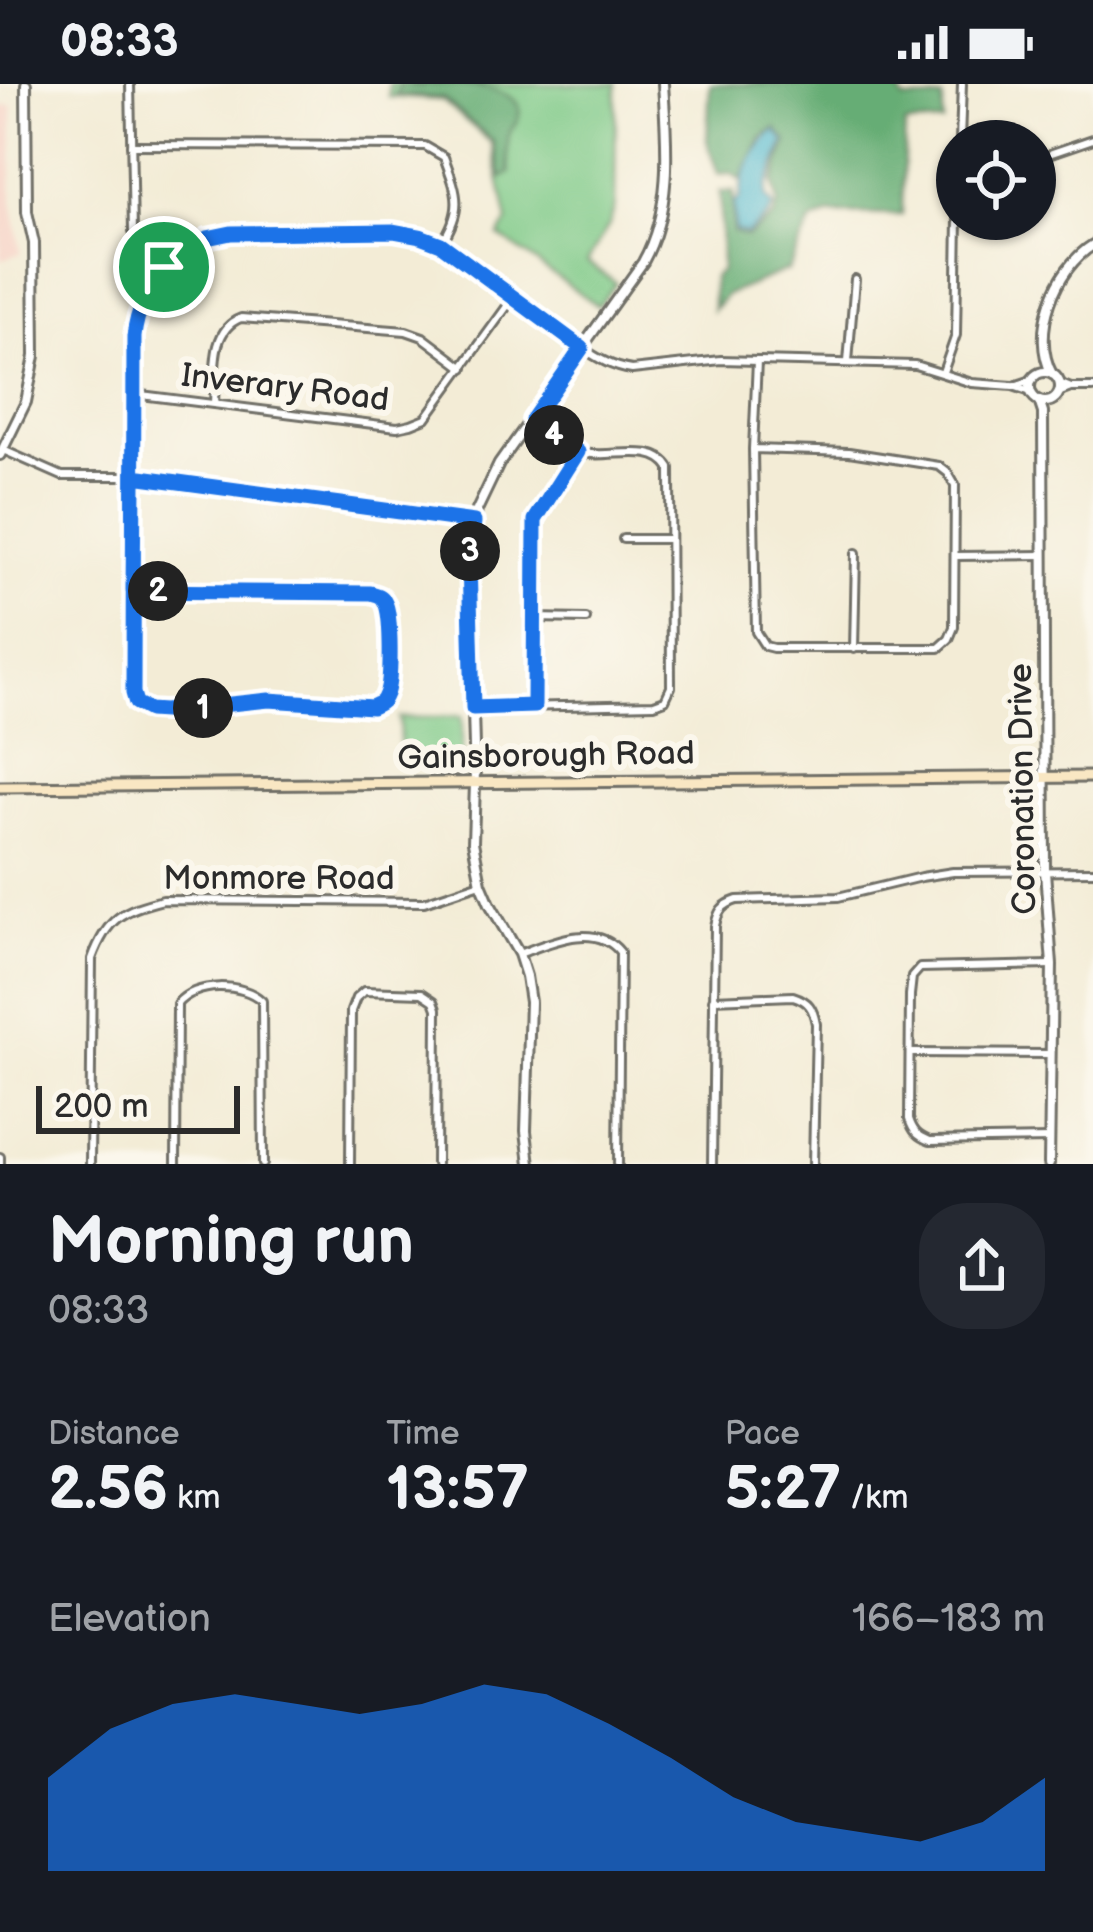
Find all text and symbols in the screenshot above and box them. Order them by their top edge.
text: 08:33 [60,15,178,70]
map controls [936,120,1056,240]
button: locate [936,120,1056,240]
pin [113,216,215,318]
icon: arrive [131,234,197,300]
street label: Inverary Road [179,355,391,421]
pin: 4 [524,405,584,465]
text: 4 [544,415,564,455]
pin: 3 [440,521,500,581]
text: 3 [460,531,480,571]
pin: 2 [128,561,188,621]
text: 2 [148,571,168,611]
street label: Coronation Drive [1001,663,1045,915]
pin: 1 [173,678,233,738]
text: 1 [196,688,210,728]
street label: Gainsborough Road [397,733,695,779]
street label: Monmore Road [163,859,395,899]
scale bar [36,1080,240,1133]
text: 200 m [54,1087,148,1127]
text: Morning run [48,1203,414,1282]
button: share [919,1203,1045,1329]
text: 08:33 [48,1288,150,1335]
text: Distance [48,1414,180,1454]
text: Time [386,1414,459,1454]
text: Pace [725,1414,800,1454]
text: 2.56 [48,1454,168,1526]
text: 13:57 [386,1454,529,1526]
text: 5:27 [725,1454,841,1526]
text: km [168,1478,221,1518]
text: /km [841,1478,908,1518]
text: Elevation [48,1596,211,1643]
text: 166–183 m [852,1596,1045,1643]

